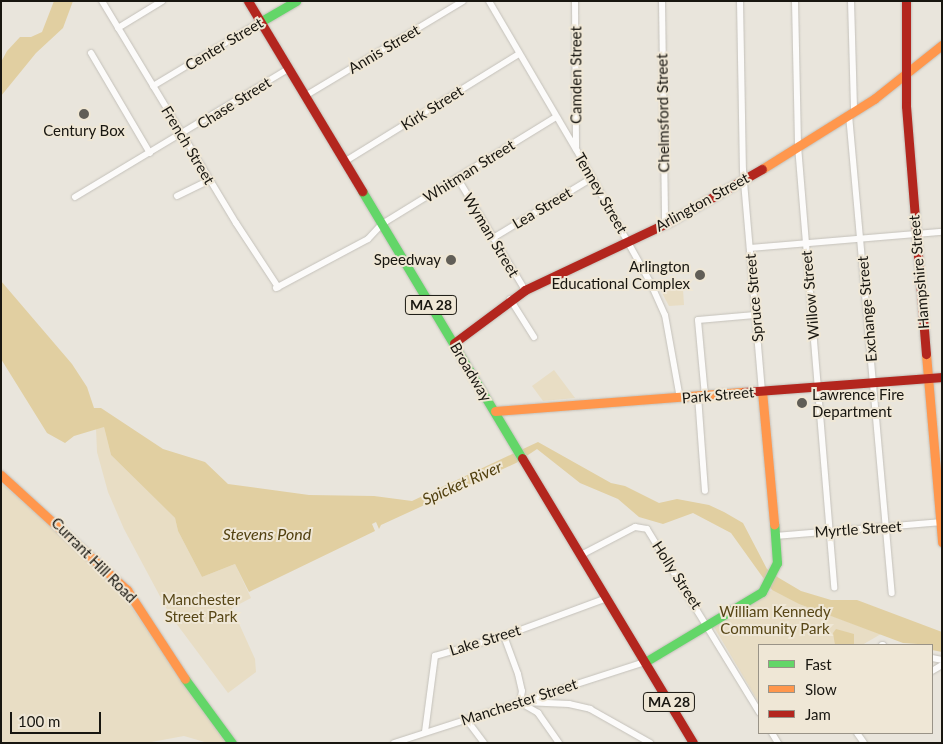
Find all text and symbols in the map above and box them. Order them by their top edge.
street label: Center Street [182,14,266,74]
street label: Annis Street [345,21,423,77]
street label: Camden Street [567,26,585,124]
street label: Chelmsford Street [653,53,673,173]
street label: Chase Street [194,73,274,133]
street label: Kirk Street [398,82,466,134]
street label: French Street [158,103,218,187]
marker: Century Box [78,108,90,120]
place label: Century Box [43,122,125,140]
street label: Whitman Street [420,136,518,206]
street label: Tenney Street [571,149,631,237]
street label: Arlington Street [652,169,752,235]
street label: Lea Street [509,183,575,233]
street label: Wyman Street [459,190,523,280]
street label: Hampshire Street [905,214,933,330]
street label: Willow Street [797,250,823,340]
place label: Speedway [374,251,441,269]
street label: Spruce Street [741,253,767,343]
marker: Speedway [445,254,457,266]
street label: Exchange Street [853,255,881,363]
place label: Arlington Educational Complex [551,257,690,292]
marker: Arlington Educational Complex [694,269,706,281]
road number: MA 28 [404,294,458,316]
street label: Broadway [446,339,496,405]
street label: Park Street [681,383,755,407]
place label: Lawrence Fire Department [812,385,904,420]
marker: Lawrence Fire Department [796,397,808,409]
water label: Spicket River [419,457,505,509]
street label: Currant Hill Road [48,514,140,606]
street label: Myrtle Street [814,517,902,541]
water label: Stevens Pond [223,524,311,544]
street label: Holly Street [648,537,706,613]
park label: Manchester Street Park [162,590,240,625]
park label: William Kennedy Community Park [719,602,831,637]
street label: Lake Street [447,621,523,659]
legend [758,644,933,734]
text: Fast [805,655,832,673]
street label: Manchester Street [458,675,580,729]
text: Slow [805,680,837,698]
road number: MA 28 [642,690,696,714]
scale bar [12,702,104,734]
text: Jam [805,705,831,723]
text: 100 m [18,712,60,730]

